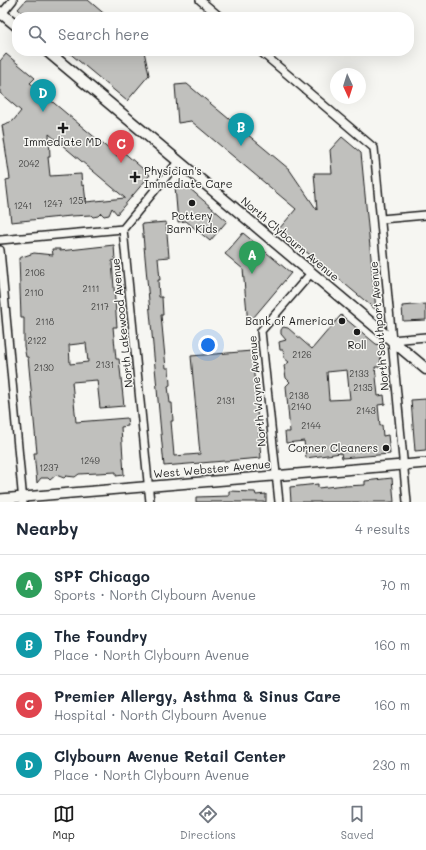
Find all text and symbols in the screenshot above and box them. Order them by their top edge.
search box [12,12,414,56]
icon: search [26,23,48,45]
text: Search here [58,24,149,44]
north arrow [330,68,366,104]
pin: D [30,79,56,112]
pin: B [228,113,254,146]
marker: Immediate MD [57,122,69,134]
pin: C [108,130,134,163]
place label: Immediate MD [24,134,102,149]
house number: 2042 [19,158,39,169]
place label: Physician's Immediate Care [144,163,233,191]
marker: Physician's Immediate Care [129,171,141,183]
street label: North Clybourn Avenue [238,194,342,284]
house number: 1251 [69,195,87,206]
house number: 1247 [43,198,63,209]
marker: Pottery Barn Kids [187,198,197,208]
house number: 1241 [14,200,32,211]
place label: Pottery Barn Kids [166,208,218,236]
pin: A [239,241,265,274]
street label: North Lakewood Avenue [107,257,136,389]
street label: North Southport Avenue [365,261,392,391]
house number: 2106 [25,267,45,278]
house number: 2111 [82,283,100,294]
house number: 2110 [25,287,44,298]
house number: 2117 [91,301,109,312]
place label: Bank of America [245,313,334,328]
house number: 2118 [36,316,55,327]
marker: Bank of America [337,316,347,326]
marker: Roll [352,327,362,337]
house number: 2122 [27,335,47,346]
your location [198,335,218,355]
street label: North Wayne Avenue [244,335,269,447]
place label: Roll [347,337,367,352]
house number: 2126 [292,349,312,360]
house number: 2131 [96,359,114,370]
house number: 2130 [34,362,54,373]
house number: 2133 [349,368,369,379]
house number: 2135 [353,382,373,393]
house number: 2138 [289,390,309,401]
house number: 2131 [217,395,235,406]
house number: 2140 [291,401,311,412]
house number: 2143 [356,405,376,416]
house number: 2144 [301,420,322,431]
place label: Corner Cleaners [288,440,378,455]
marker: Corner Cleaners [381,443,391,453]
house number: 1249 [80,455,100,466]
street label: West Webster Avenue [153,456,271,481]
house number: 1237 [39,462,59,473]
text: Nearby [16,517,78,539]
text: 4 results [355,520,410,537]
text: SPF Chicago [54,566,150,586]
text: A [24,576,34,593]
text: 70 m [380,576,410,593]
text: Sports · North Clybourn Avenue [54,586,256,603]
text: The Foundry [54,626,147,646]
text: B [25,636,33,653]
text: 160 m [374,636,410,653]
text: Place · North Clybourn Avenue [54,646,249,663]
text: Premier Allergy, Asthma & Sinus Care [54,686,341,706]
text: C [24,696,34,713]
text: 160 m [374,696,410,713]
text: Hospital · North Clybourn Avenue [54,706,267,723]
text: Clybourn Avenue Retail Center [54,746,286,766]
text: D [24,756,34,773]
text: 230 m [373,756,410,773]
text: Place · North Clybourn Avenue [54,766,249,783]
tab: Map [53,803,75,842]
tab: Directions [180,803,236,842]
tab: Saved [341,803,373,842]

